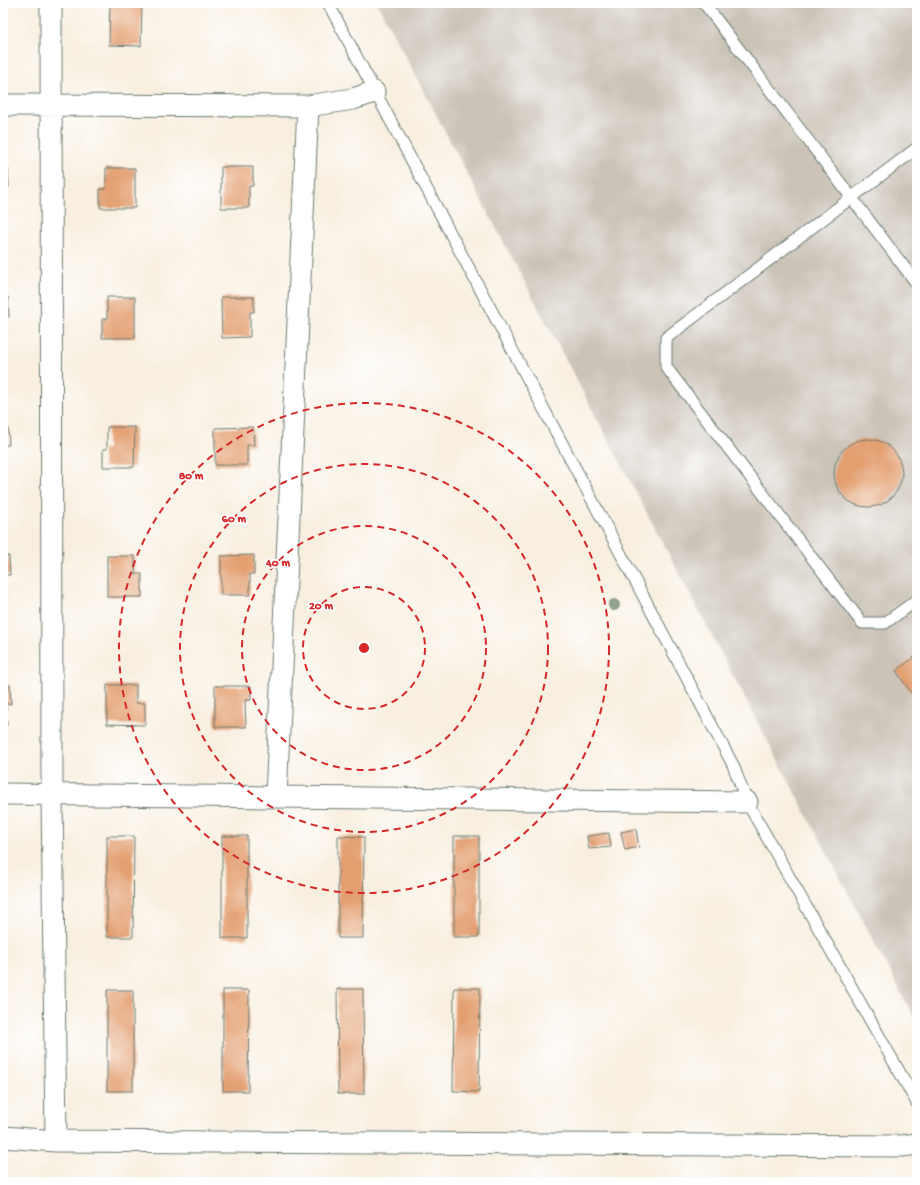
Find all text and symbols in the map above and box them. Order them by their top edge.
text: 80 m [179,470,204,484]
text: 60 m [222,513,247,527]
text: 40 m [265,557,290,571]
text: 20 m [309,600,334,614]
centre of rings [357,641,371,655]

